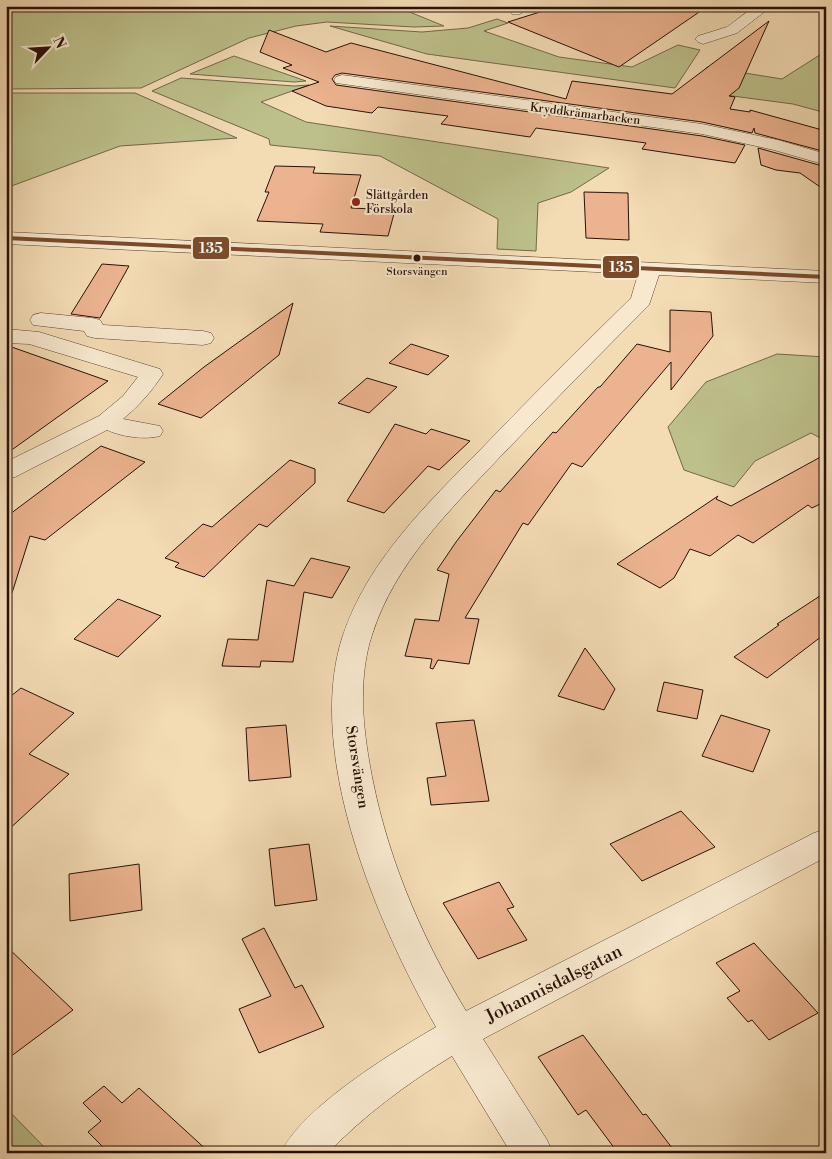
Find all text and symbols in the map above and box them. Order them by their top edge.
north arrow [22,22,72,72]
text: N [48,34,69,52]
street label: Kryddkrämarbacken [529,100,641,128]
place label: Slättgården Förskola [366,188,428,217]
marker: Slättgården Förskola [350,196,362,208]
line badge: 135 [192,236,230,260]
text: 135 [199,240,223,258]
marker: Storsvängen [412,253,422,263]
line badge: 135 [602,255,640,279]
text: 135 [609,259,633,277]
place label: Storsvängen [386,265,448,279]
street label: Storsvängen [341,724,373,810]
street label: Johannisdalsgatan [481,939,626,1029]

